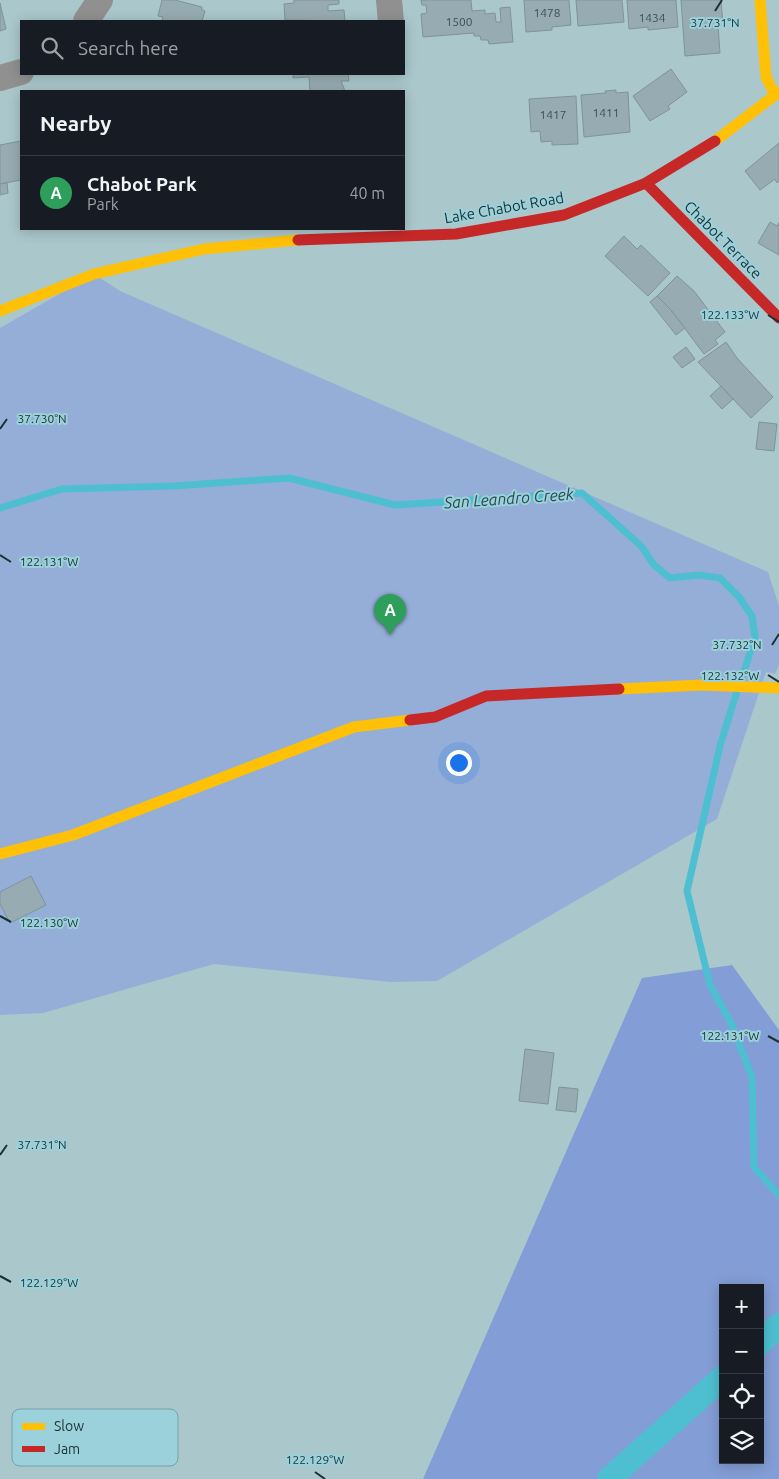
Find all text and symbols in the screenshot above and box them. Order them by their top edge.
house number: 1478 [533,6,561,19]
house number: 1434 [638,11,666,24]
house number: 1500 [445,15,473,28]
text: 37.731°N [690,16,740,29]
search box [20,20,405,75]
icon: search [38,34,66,62]
text: Search here [78,37,178,59]
house number: 1411 [592,106,620,119]
house number: 1417 [539,108,567,121]
text: Nearby [40,111,111,135]
text: Chabot Park [87,173,197,195]
text: A [50,184,62,202]
text: 40 m [349,184,385,202]
street label: Lake Chabot Road [443,189,565,226]
text: Park [87,195,119,213]
street label: Chabot Terrace [681,197,766,282]
text: 122.133°W [701,308,759,321]
text: 37.730°N [17,412,67,425]
water label: San Leandro Creek [443,484,575,512]
text: 122.131°W [20,555,78,568]
pin: A [374,594,406,635]
text: 37.732°N [712,638,762,651]
text: 122.132°W [701,669,759,682]
your location [446,750,472,776]
text: 122.130°W [20,916,78,929]
text: 122.131°W [701,1029,759,1042]
text: 37.731°N [17,1138,67,1151]
text: 122.129°W [20,1276,78,1289]
map controls [719,1284,764,1464]
button: + [719,1284,764,1329]
button: − [719,1329,764,1374]
button: locate [719,1374,764,1419]
legend [12,1409,178,1466]
text: Slow [54,1418,84,1434]
button: layers [719,1419,764,1464]
text: Jam [54,1441,80,1457]
text: 122.129°W [286,1453,344,1466]

